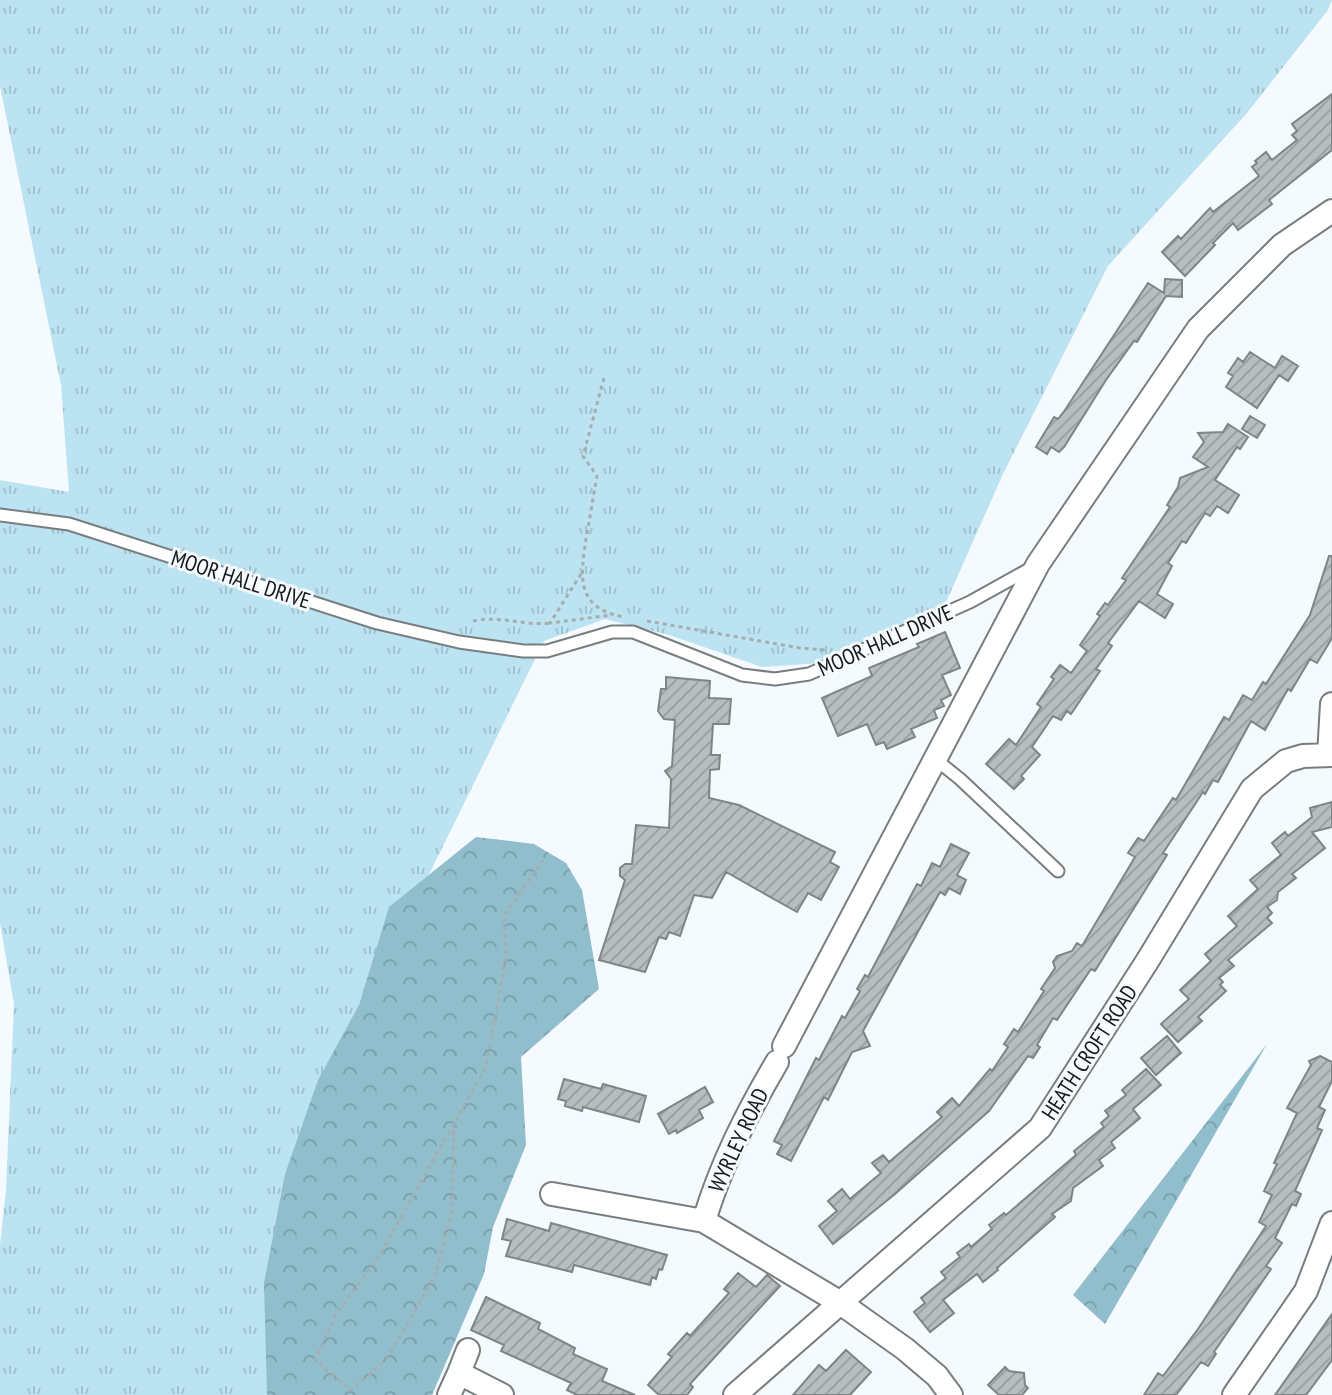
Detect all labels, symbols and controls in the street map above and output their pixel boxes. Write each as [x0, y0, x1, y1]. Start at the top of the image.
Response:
street label: MOOR HALL DRIVE [168, 543, 314, 615]
street label: MOOR HALL DRIVE [813, 598, 957, 682]
street label: HEATH CROFT ROAD [1035, 979, 1143, 1125]
street label: WYRLEY ROAD [702, 1084, 774, 1196]

